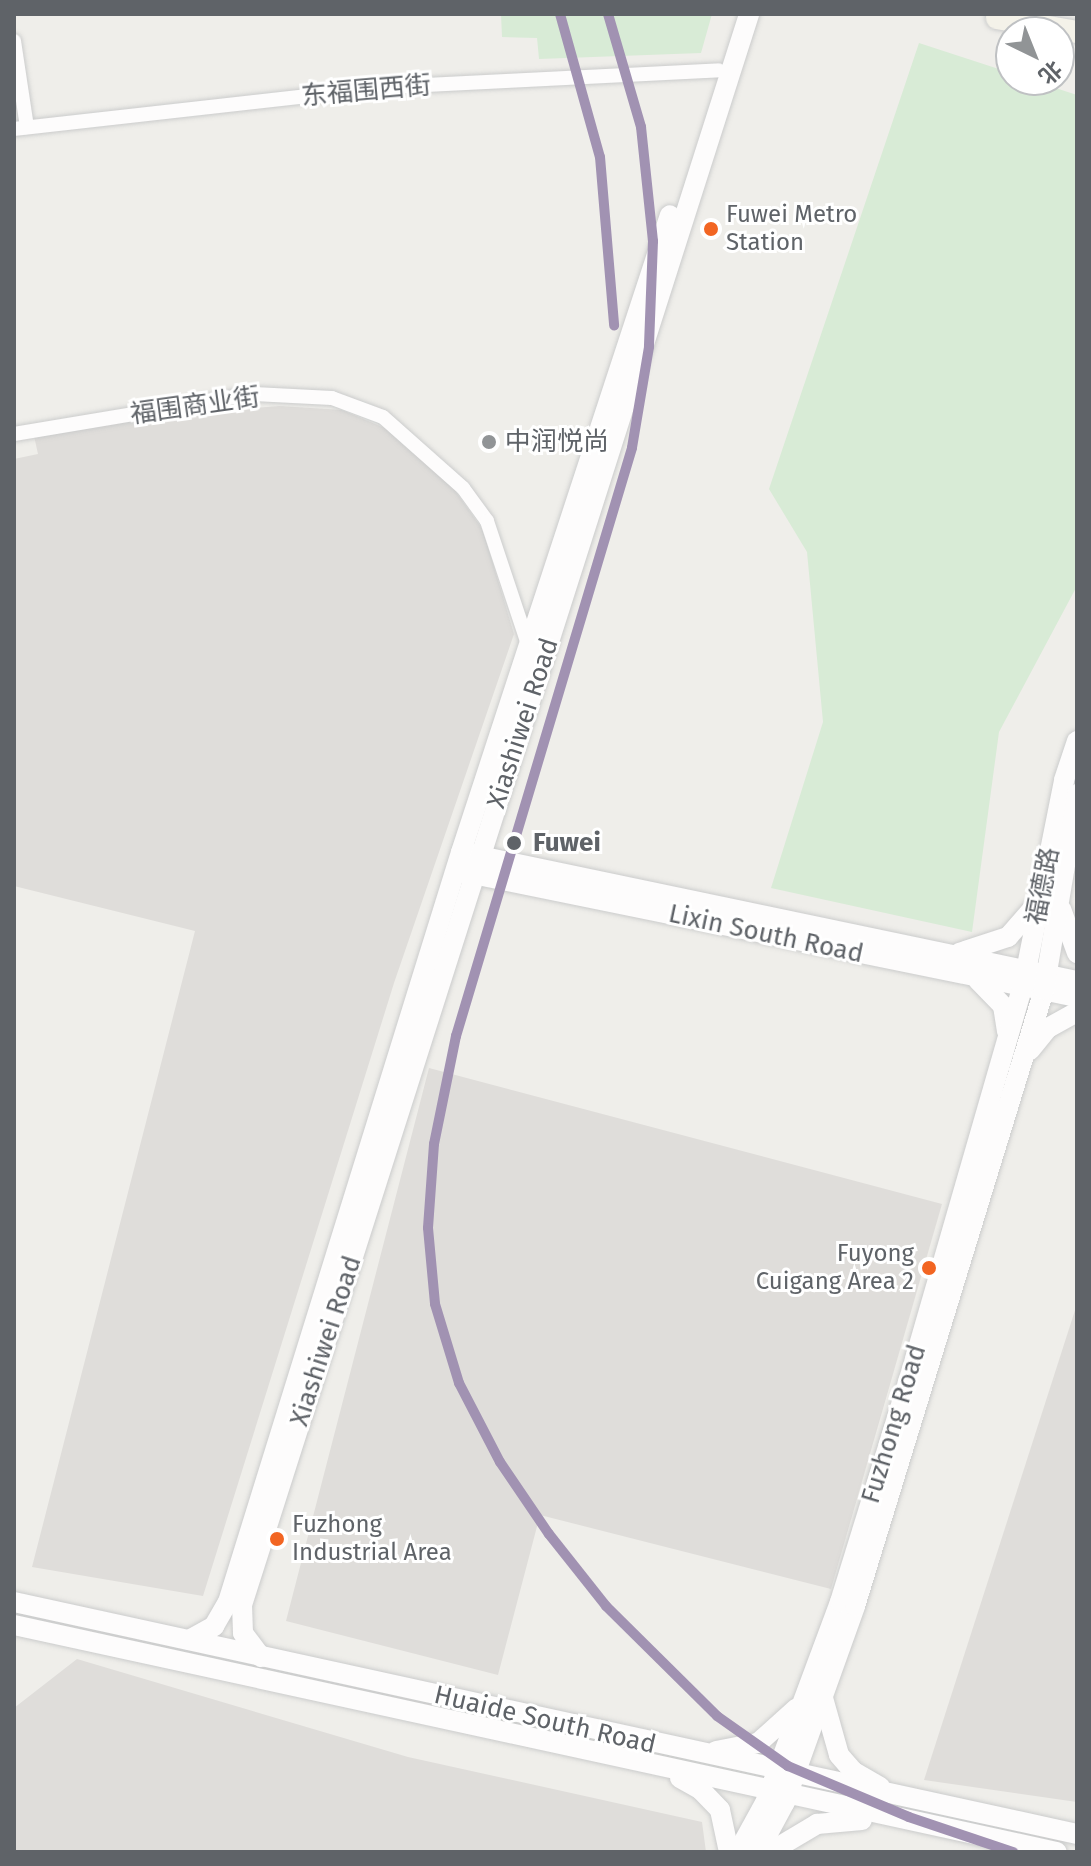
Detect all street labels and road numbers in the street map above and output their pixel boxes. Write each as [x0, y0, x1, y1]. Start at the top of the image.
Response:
street label: 东福围西街 [300, 70, 432, 112]
street label: 福围商业街 [128, 382, 262, 430]
street label: Xiashiwei Road [481, 634, 565, 812]
street label: 福德路 [1020, 845, 1066, 927]
street label: Lixin South Road [666, 898, 866, 970]
street label: Xiashiwei Road [284, 1252, 368, 1430]
street label: Fuzhong Road [855, 1341, 933, 1507]
street label: Huaide South Road [431, 1679, 659, 1761]

